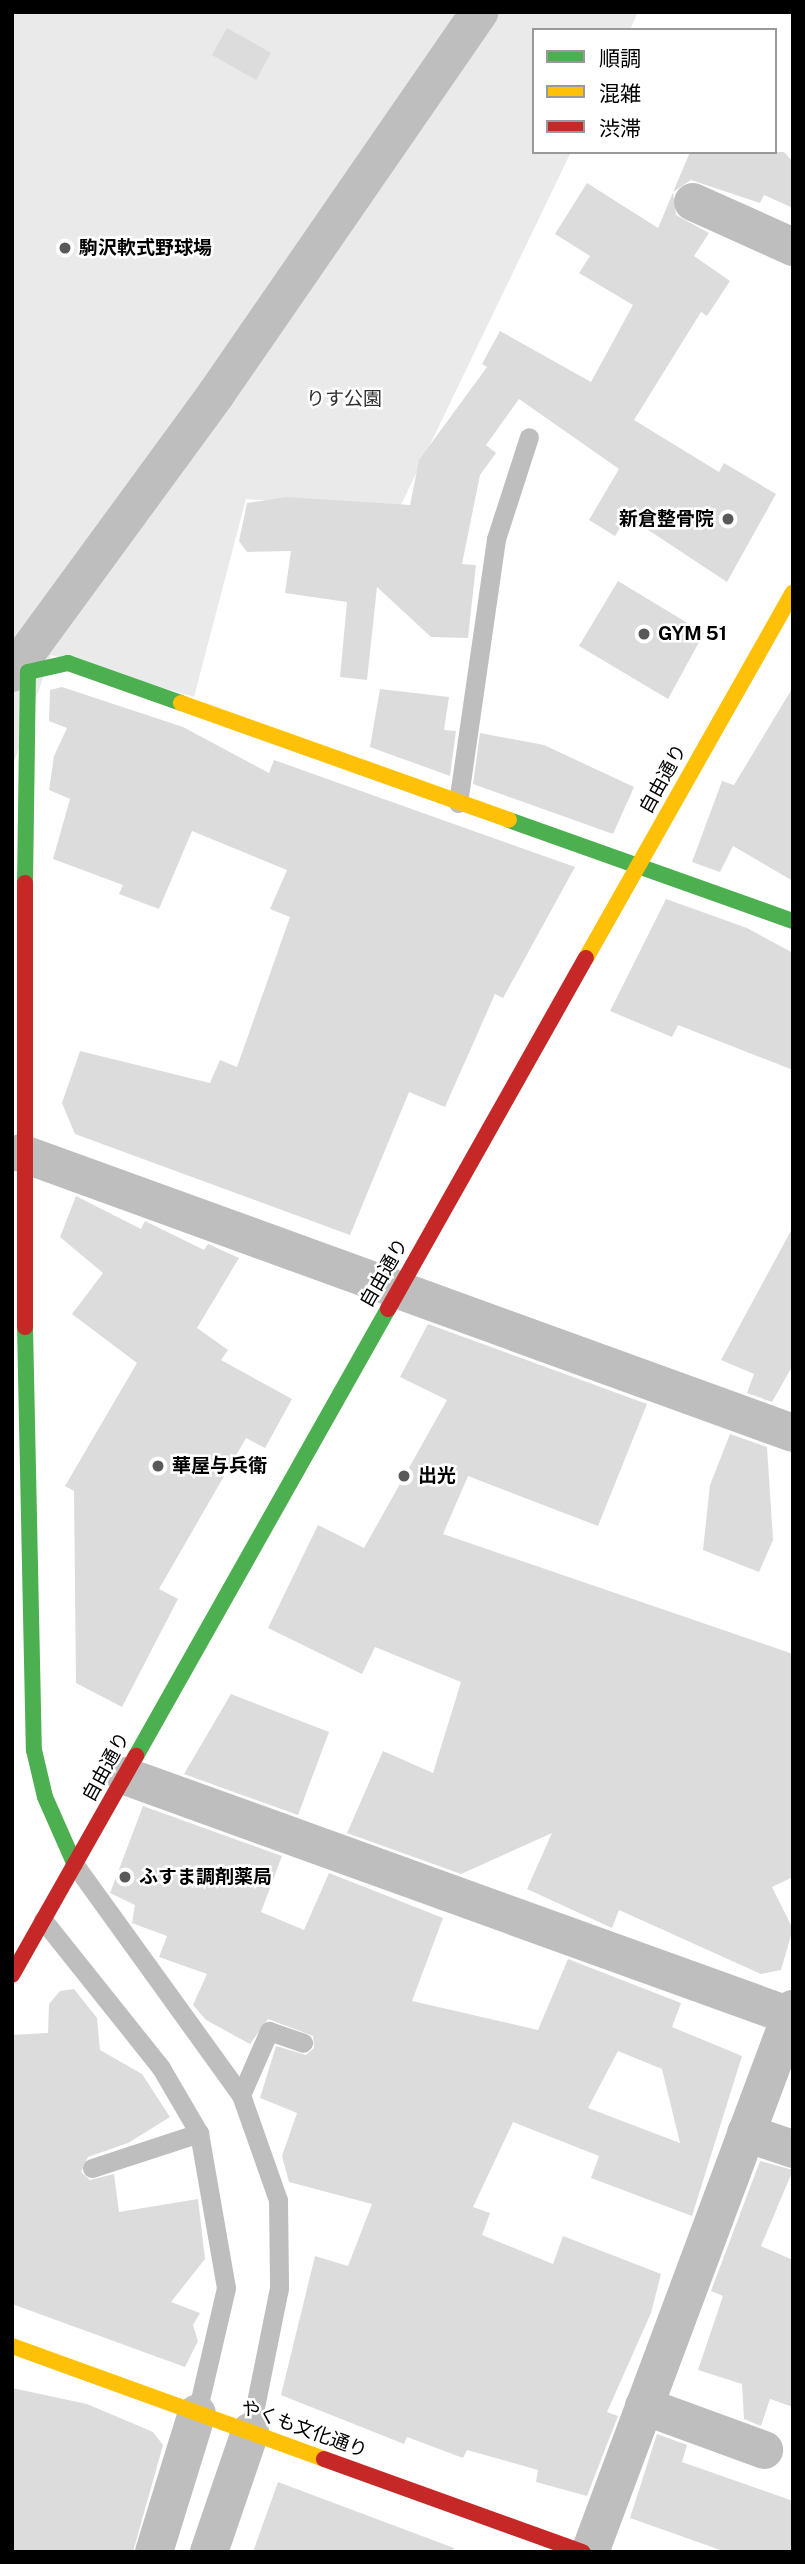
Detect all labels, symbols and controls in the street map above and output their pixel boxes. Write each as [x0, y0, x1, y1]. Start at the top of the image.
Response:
legend [532, 28, 777, 154]
text: 順調 [599, 46, 641, 71]
text: 混雑 [599, 81, 641, 106]
text: 渋滞 [599, 116, 641, 141]
place label: 駒沢軟式野球場 [79, 237, 212, 259]
marker: 駒沢軟式野球場 [57, 240, 73, 256]
park label: りす公園 [306, 388, 382, 410]
place label: 新倉整骨院 [619, 508, 714, 530]
marker: 新倉整骨院 [720, 511, 736, 527]
place label: GYM 51 [658, 623, 727, 645]
marker: GYM 51 [636, 626, 652, 642]
street label: 自由通り [635, 740, 691, 818]
street label: 自由通り [355, 1234, 413, 1312]
place label: 華屋与兵衛 [172, 1455, 267, 1477]
marker: 華屋与兵衛 [150, 1458, 166, 1474]
place label: 出光 [418, 1465, 456, 1487]
marker: 出光 [396, 1468, 412, 1484]
street label: 自由通り [78, 1728, 134, 1806]
place label: ふすま調剤薬局 [139, 1866, 272, 1888]
marker: ふすま調剤薬局 [117, 1869, 133, 1885]
street label: やくも文化通り [238, 2396, 370, 2462]

